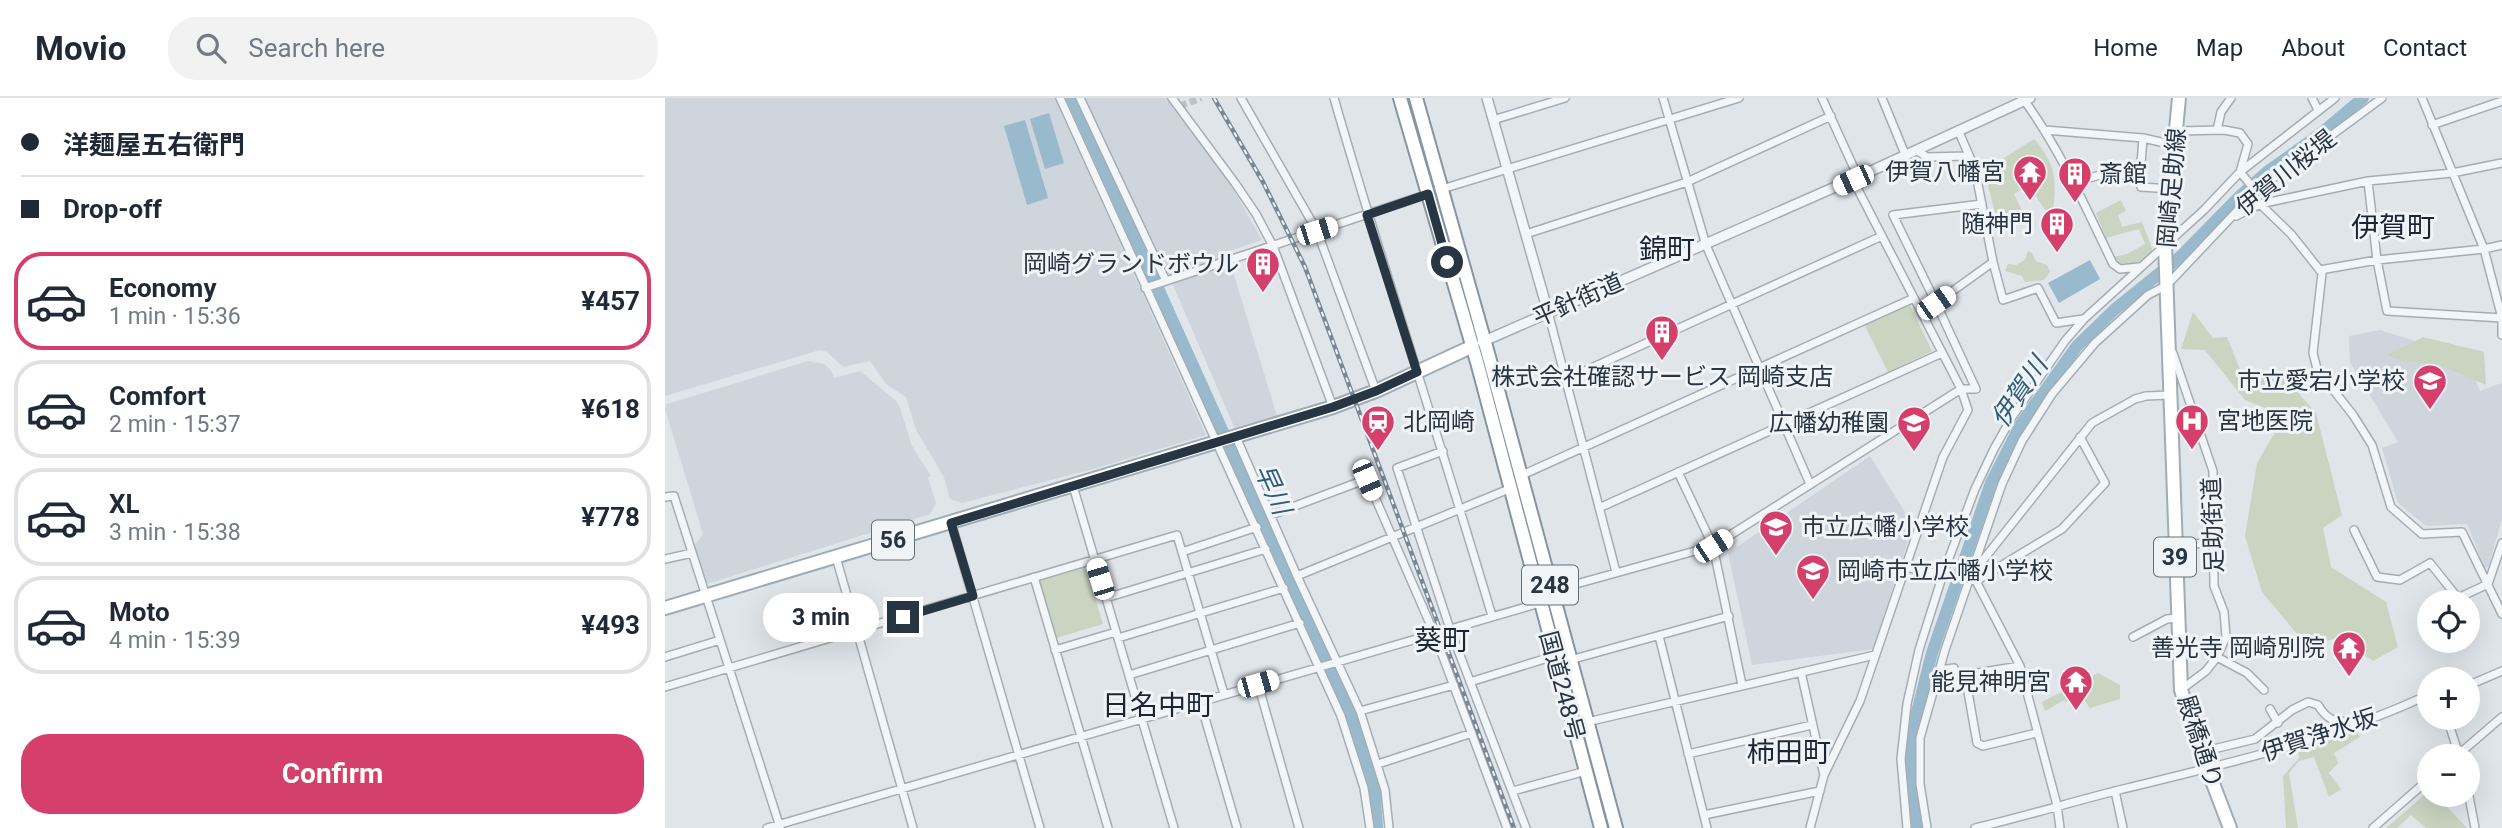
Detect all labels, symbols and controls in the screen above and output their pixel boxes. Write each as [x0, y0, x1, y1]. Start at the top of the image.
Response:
search box [168, 17, 658, 80]
text: Movio [35, 29, 126, 68]
icon: search [192, 29, 230, 67]
text: Search here [248, 33, 385, 63]
text: Home [2093, 34, 2158, 62]
text: Map [2196, 34, 2243, 62]
text: About [2281, 34, 2345, 62]
text: Contact [2383, 34, 2467, 62]
street label: 伊賀川桜堤 [2231, 124, 2341, 222]
street label: 岡崎足助線 [2153, 127, 2191, 249]
text: 洋麺屋五右衛門 [63, 130, 245, 160]
temple icon: 伊賀八幡宮 [2011, 153, 2049, 202]
building icon: 斎館 [2056, 155, 2094, 204]
place label: 伊賀八幡宮 [1885, 158, 2005, 186]
place label: 斎館 [2099, 160, 2147, 188]
car [1830, 162, 1877, 198]
text: Drop-off [63, 194, 162, 224]
building icon: 随神門 [2038, 205, 2076, 254]
place label: 随神門 [1961, 210, 2033, 238]
district label: 伊賀町 [2351, 211, 2435, 244]
car [1294, 215, 1341, 247]
district label: 錦町 [1639, 233, 1695, 266]
building icon: 岡崎グランドボウル [1244, 245, 1282, 294]
route start [1431, 246, 1463, 278]
place label: 岡崎グランドボウル [1023, 250, 1239, 278]
street label: 平針街道 [1528, 268, 1628, 332]
icon: car [25, 270, 88, 333]
text: Economy [109, 273, 216, 303]
car [1913, 282, 1960, 324]
text: ¥457 [581, 286, 640, 316]
text: 1 min · 15:36 [109, 303, 241, 330]
building icon: 株式会社確認サービス 岡崎支店 [1643, 313, 1681, 362]
water label: 伊賀川 [1985, 349, 2055, 433]
school or university icon: 市立愛宕小学校 [2411, 362, 2449, 411]
place label: 株式会社確認サービス 岡崎支店 [1491, 363, 1833, 391]
place label: 市立愛宕小学校 [2237, 367, 2405, 395]
icon: car [25, 378, 88, 441]
text: Comfort [109, 381, 206, 411]
text: ¥618 [581, 394, 640, 424]
hospital icon: 宮地医院 [2173, 402, 2211, 451]
station icon: 北岡崎 [1359, 403, 1397, 452]
school or university icon: 広幡幼稚園 [1895, 404, 1933, 453]
place label: 宮地医院 [2217, 407, 2313, 435]
place label: 北岡崎 [1403, 408, 1475, 436]
place label: 広幡幼稚園 [1769, 409, 1889, 437]
text: 2 min · 15:37 [109, 411, 241, 438]
car [1350, 457, 1385, 503]
water label: 早川 [1249, 459, 1298, 522]
street label: 足助街道 [2197, 477, 2229, 573]
icon: car [25, 486, 88, 549]
text: XL [109, 489, 140, 519]
text: ¥778 [581, 502, 640, 532]
school or university icon: 市立広幡小学校 [1757, 508, 1795, 557]
place label: 市立広幡小学校 [1801, 513, 1969, 541]
text: 3 min · 15:38 [109, 519, 241, 546]
road number: 56 [872, 520, 914, 560]
car [1690, 526, 1737, 566]
road number: 39 [2154, 538, 2196, 576]
school or university icon: 岡崎市立広幡小学校 [1794, 552, 1832, 601]
car [1084, 556, 1117, 602]
place label: 岡崎市立広幡小学校 [1837, 557, 2053, 585]
road number: 248 [1522, 565, 1578, 604]
map controls [2417, 590, 2480, 807]
button: locate [2417, 590, 2480, 653]
callout: 3 min [763, 592, 879, 642]
icon: car [25, 594, 88, 657]
text: Moto [109, 597, 170, 627]
route end [887, 601, 919, 633]
text: 3 min [792, 604, 850, 631]
text: ¥493 [581, 610, 640, 640]
district label: 葵町 [1414, 624, 1470, 657]
text: 4 min · 15:39 [109, 627, 241, 654]
street label: 国道248号 [1534, 628, 1590, 744]
temple icon: 善光寺 岡崎別院 [2330, 629, 2368, 678]
place label: 善光寺 岡崎別院 [2151, 634, 2325, 662]
temple icon: 能見神明宮 [2057, 663, 2095, 712]
button: + [2417, 667, 2480, 730]
car [1235, 668, 1282, 700]
place label: 能見神明宮 [1931, 668, 2051, 696]
district label: 日名中町 [1102, 689, 1214, 722]
street label: 殿橋通り [2172, 692, 2228, 792]
street label: 伊賀浄水坂 [2258, 703, 2380, 767]
button: Confirm [21, 734, 644, 814]
district label: 柿田町 [1747, 736, 1831, 769]
button: − [2417, 744, 2480, 807]

